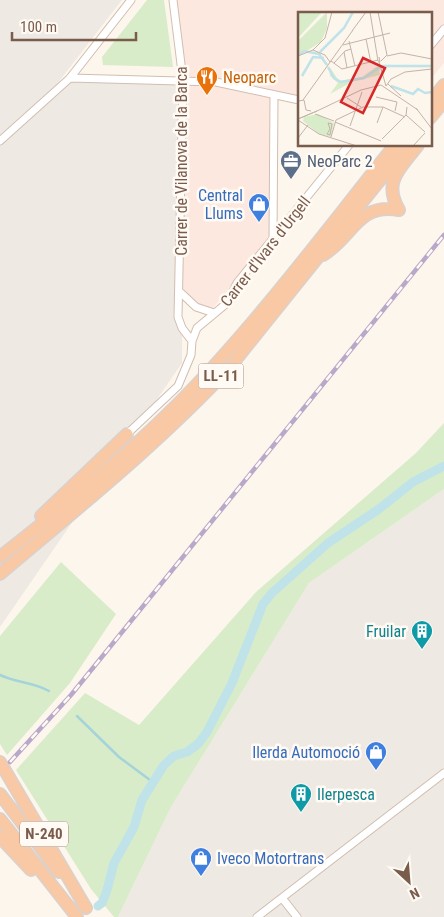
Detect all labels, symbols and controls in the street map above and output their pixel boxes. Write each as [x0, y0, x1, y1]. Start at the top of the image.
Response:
scale bar [12, 10, 136, 42]
inset map [298, 12, 432, 146]
text: 100 m [20, 18, 57, 36]
restaurant icon: Neoparc [195, 65, 219, 96]
street label: Carrer de Vilanova de la Barca [172, 66, 191, 256]
place label: Neoparc [223, 68, 276, 87]
office icon: NeoParc 2 [279, 149, 303, 180]
place label: NeoParc 2 [307, 152, 373, 171]
place label: Central Llums [198, 186, 243, 223]
street label: Carrer d'Ivars d'Urgell [216, 192, 314, 310]
shop icon: Central Llums [247, 192, 271, 223]
road number: LL-11 [198, 364, 244, 388]
building icon: Fruilar [410, 619, 434, 650]
place label: Fruilar [366, 622, 406, 641]
shop icon: Ilerda Automoció [364, 740, 388, 771]
place label: Ilerda Automoció [252, 743, 360, 762]
building icon: Ilerpesca [289, 782, 313, 813]
place label: Ilerpesca [317, 785, 375, 804]
road number: N-240 [20, 822, 68, 846]
shop icon: Iveco Motortrans [189, 846, 213, 877]
place label: Iveco Motortrans [217, 849, 324, 868]
north arrow [384, 857, 434, 907]
text: N [407, 885, 422, 903]

